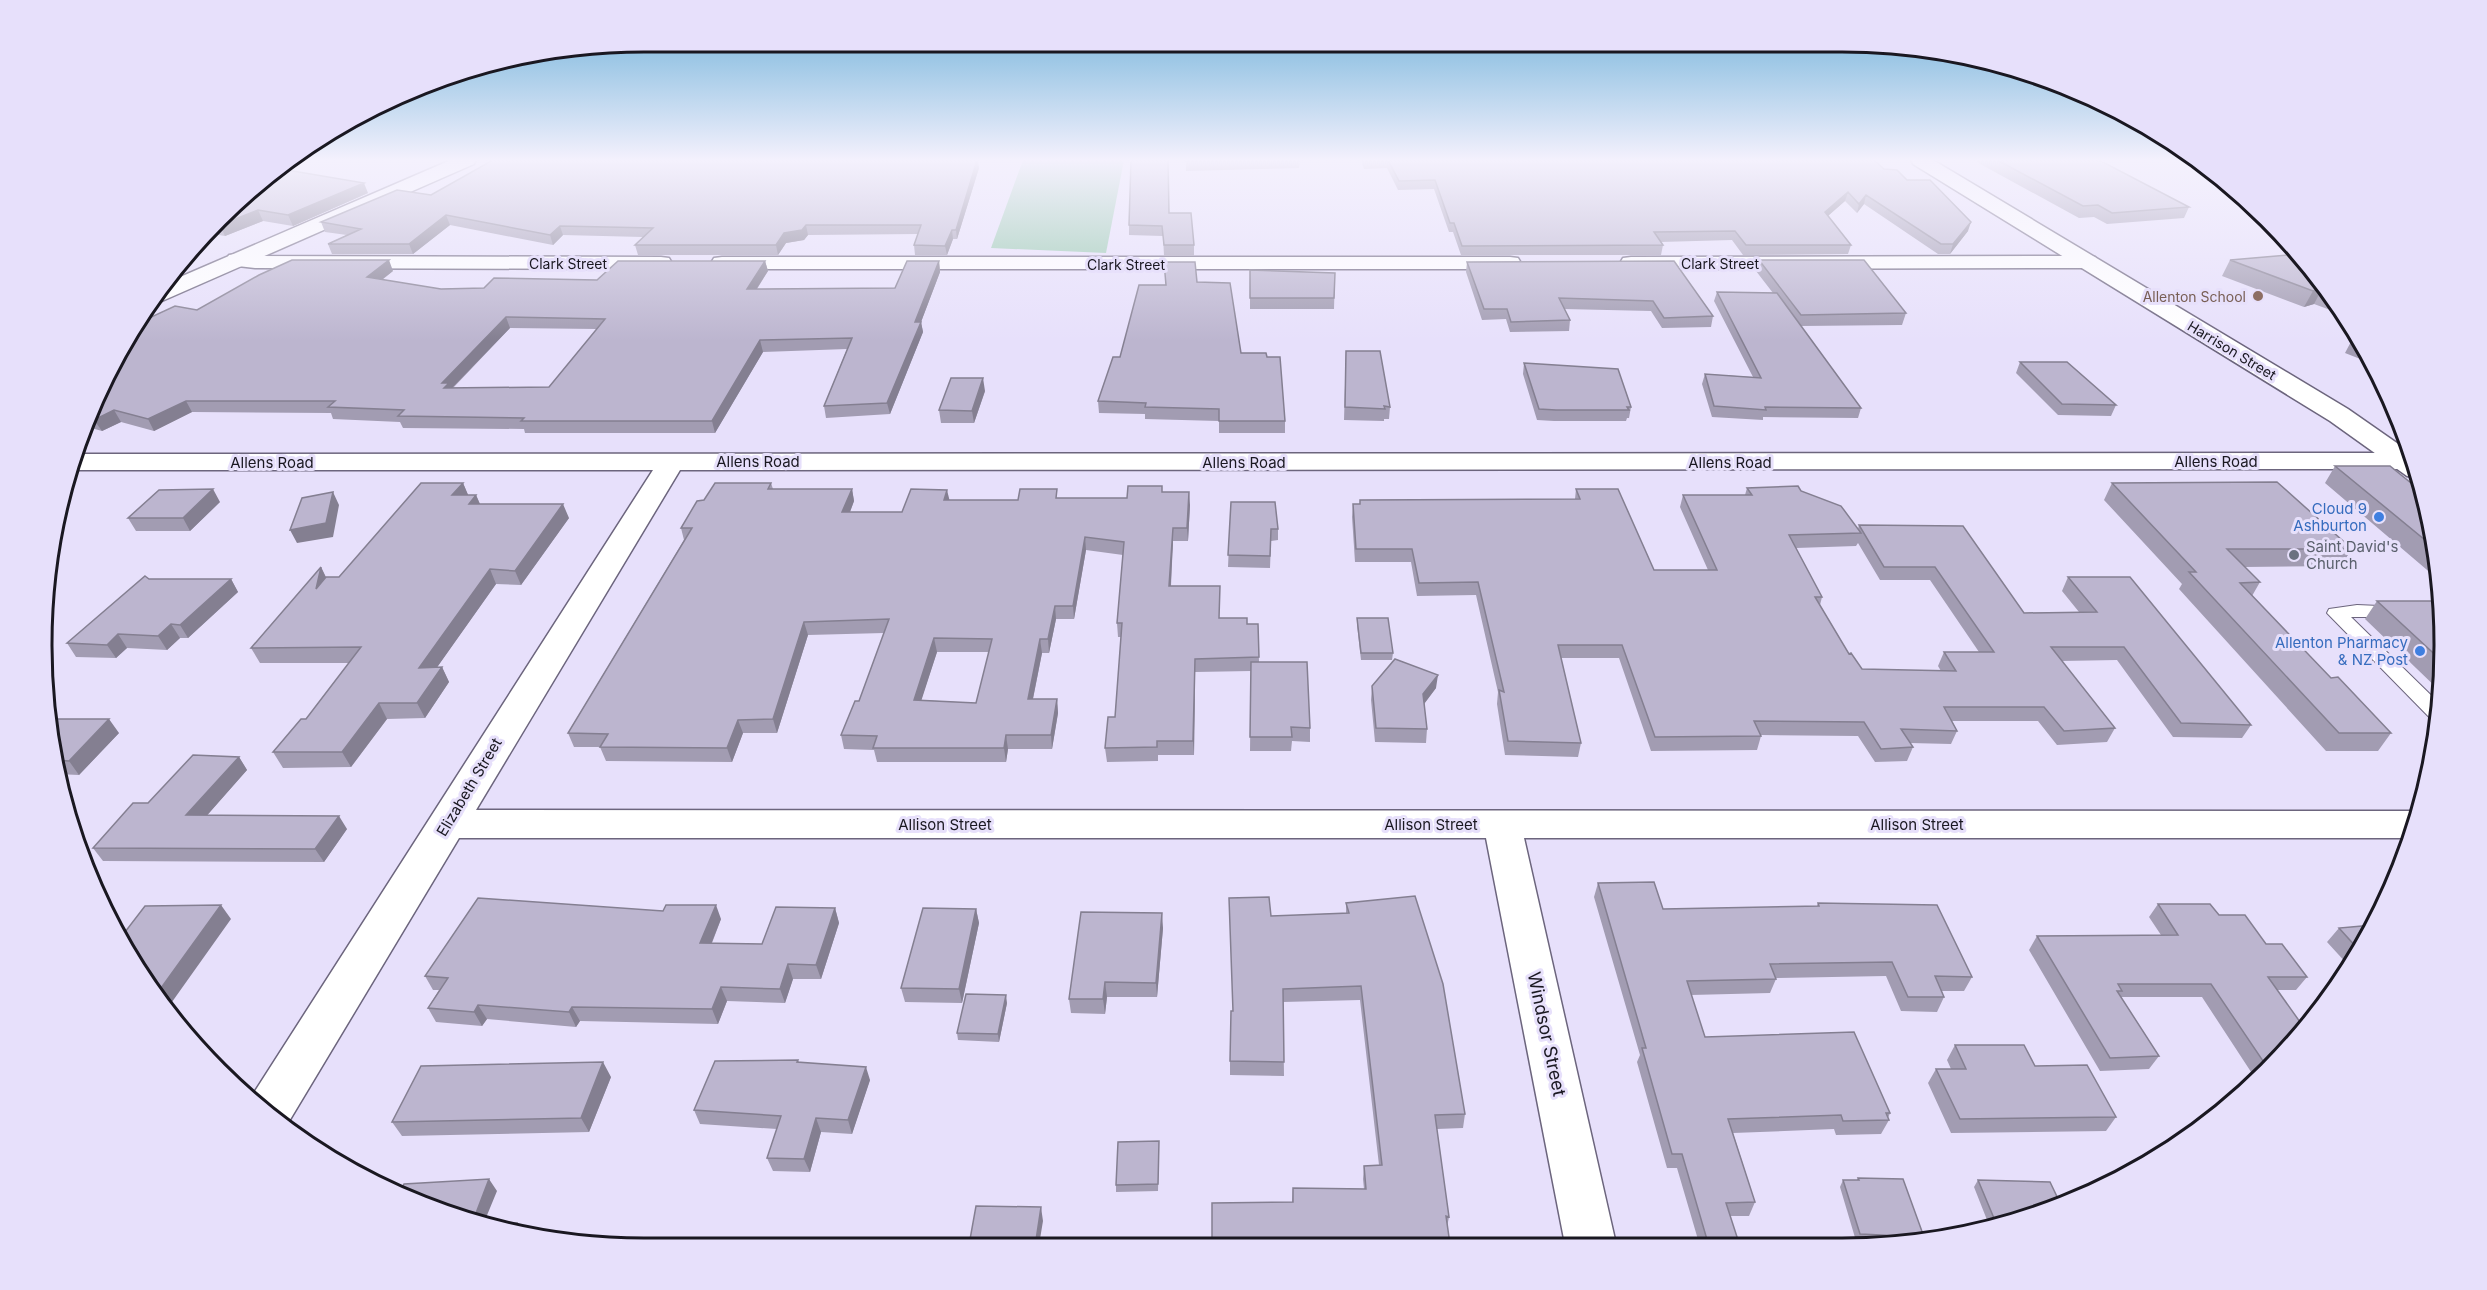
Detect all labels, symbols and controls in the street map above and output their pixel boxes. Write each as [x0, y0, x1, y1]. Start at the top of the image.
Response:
street label: Clark Street [529, 255, 607, 272]
street label: Clark Street [1681, 255, 1759, 272]
street label: Clark Street [1087, 256, 1165, 273]
place label: Allenton School [2143, 288, 2246, 305]
marker: Allenton School [2251, 289, 2265, 303]
street label: Harrison Street [2185, 317, 2280, 383]
street label: Allens Road [716, 452, 800, 471]
street label: Allens Road [2174, 452, 2258, 471]
street label: Allens Road [230, 453, 314, 472]
street label: Allens Road [1202, 453, 1286, 472]
street label: Allens Road [1688, 453, 1772, 472]
place label: Cloud 9 Ashburton [2293, 499, 2367, 535]
marker: Cloud 9 Ashburton [2372, 510, 2386, 524]
place label: Saint David's Church [2306, 537, 2398, 573]
marker: Saint David's Church [2287, 548, 2301, 562]
place label: Allenton Pharmacy & NZ Post [2275, 633, 2409, 669]
marker: Allenton Pharmacy & NZ Post [2413, 644, 2427, 658]
street label: Elizabeth Street [432, 734, 506, 840]
street label: Allison Street [898, 815, 992, 834]
street label: Allison Street [1384, 815, 1478, 834]
street label: Allison Street [1870, 815, 1964, 834]
street label: Windsor Street [1524, 970, 1570, 1098]

